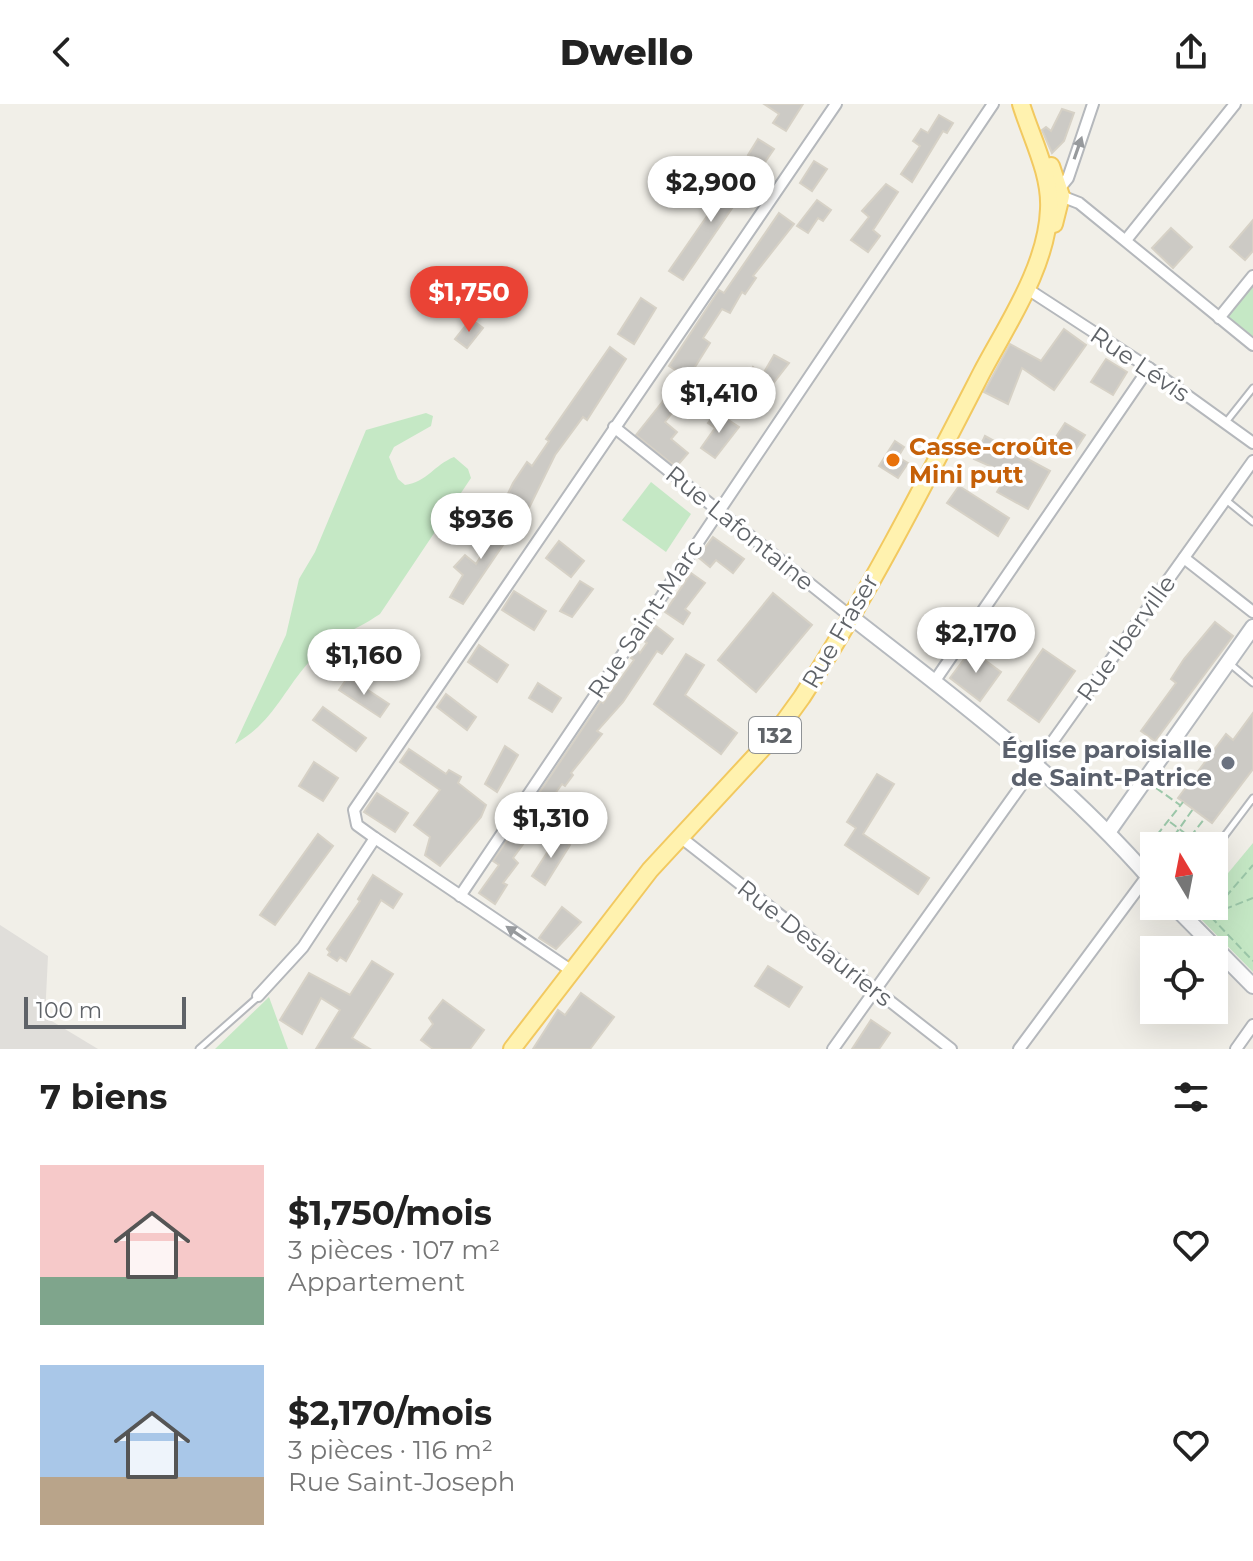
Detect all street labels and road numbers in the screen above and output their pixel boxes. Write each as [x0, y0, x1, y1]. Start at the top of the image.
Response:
street label: Rue Lévis [1085, 320, 1195, 408]
street label: Rue Lafontaine [660, 459, 820, 597]
street label: Rue Saint-Marc [581, 534, 709, 704]
street label: Rue Fraser [795, 568, 885, 694]
street label: Rue Iberville [1070, 569, 1182, 707]
road number: 132 [749, 717, 801, 753]
street label: Rue Deslauriers [732, 873, 898, 1013]

